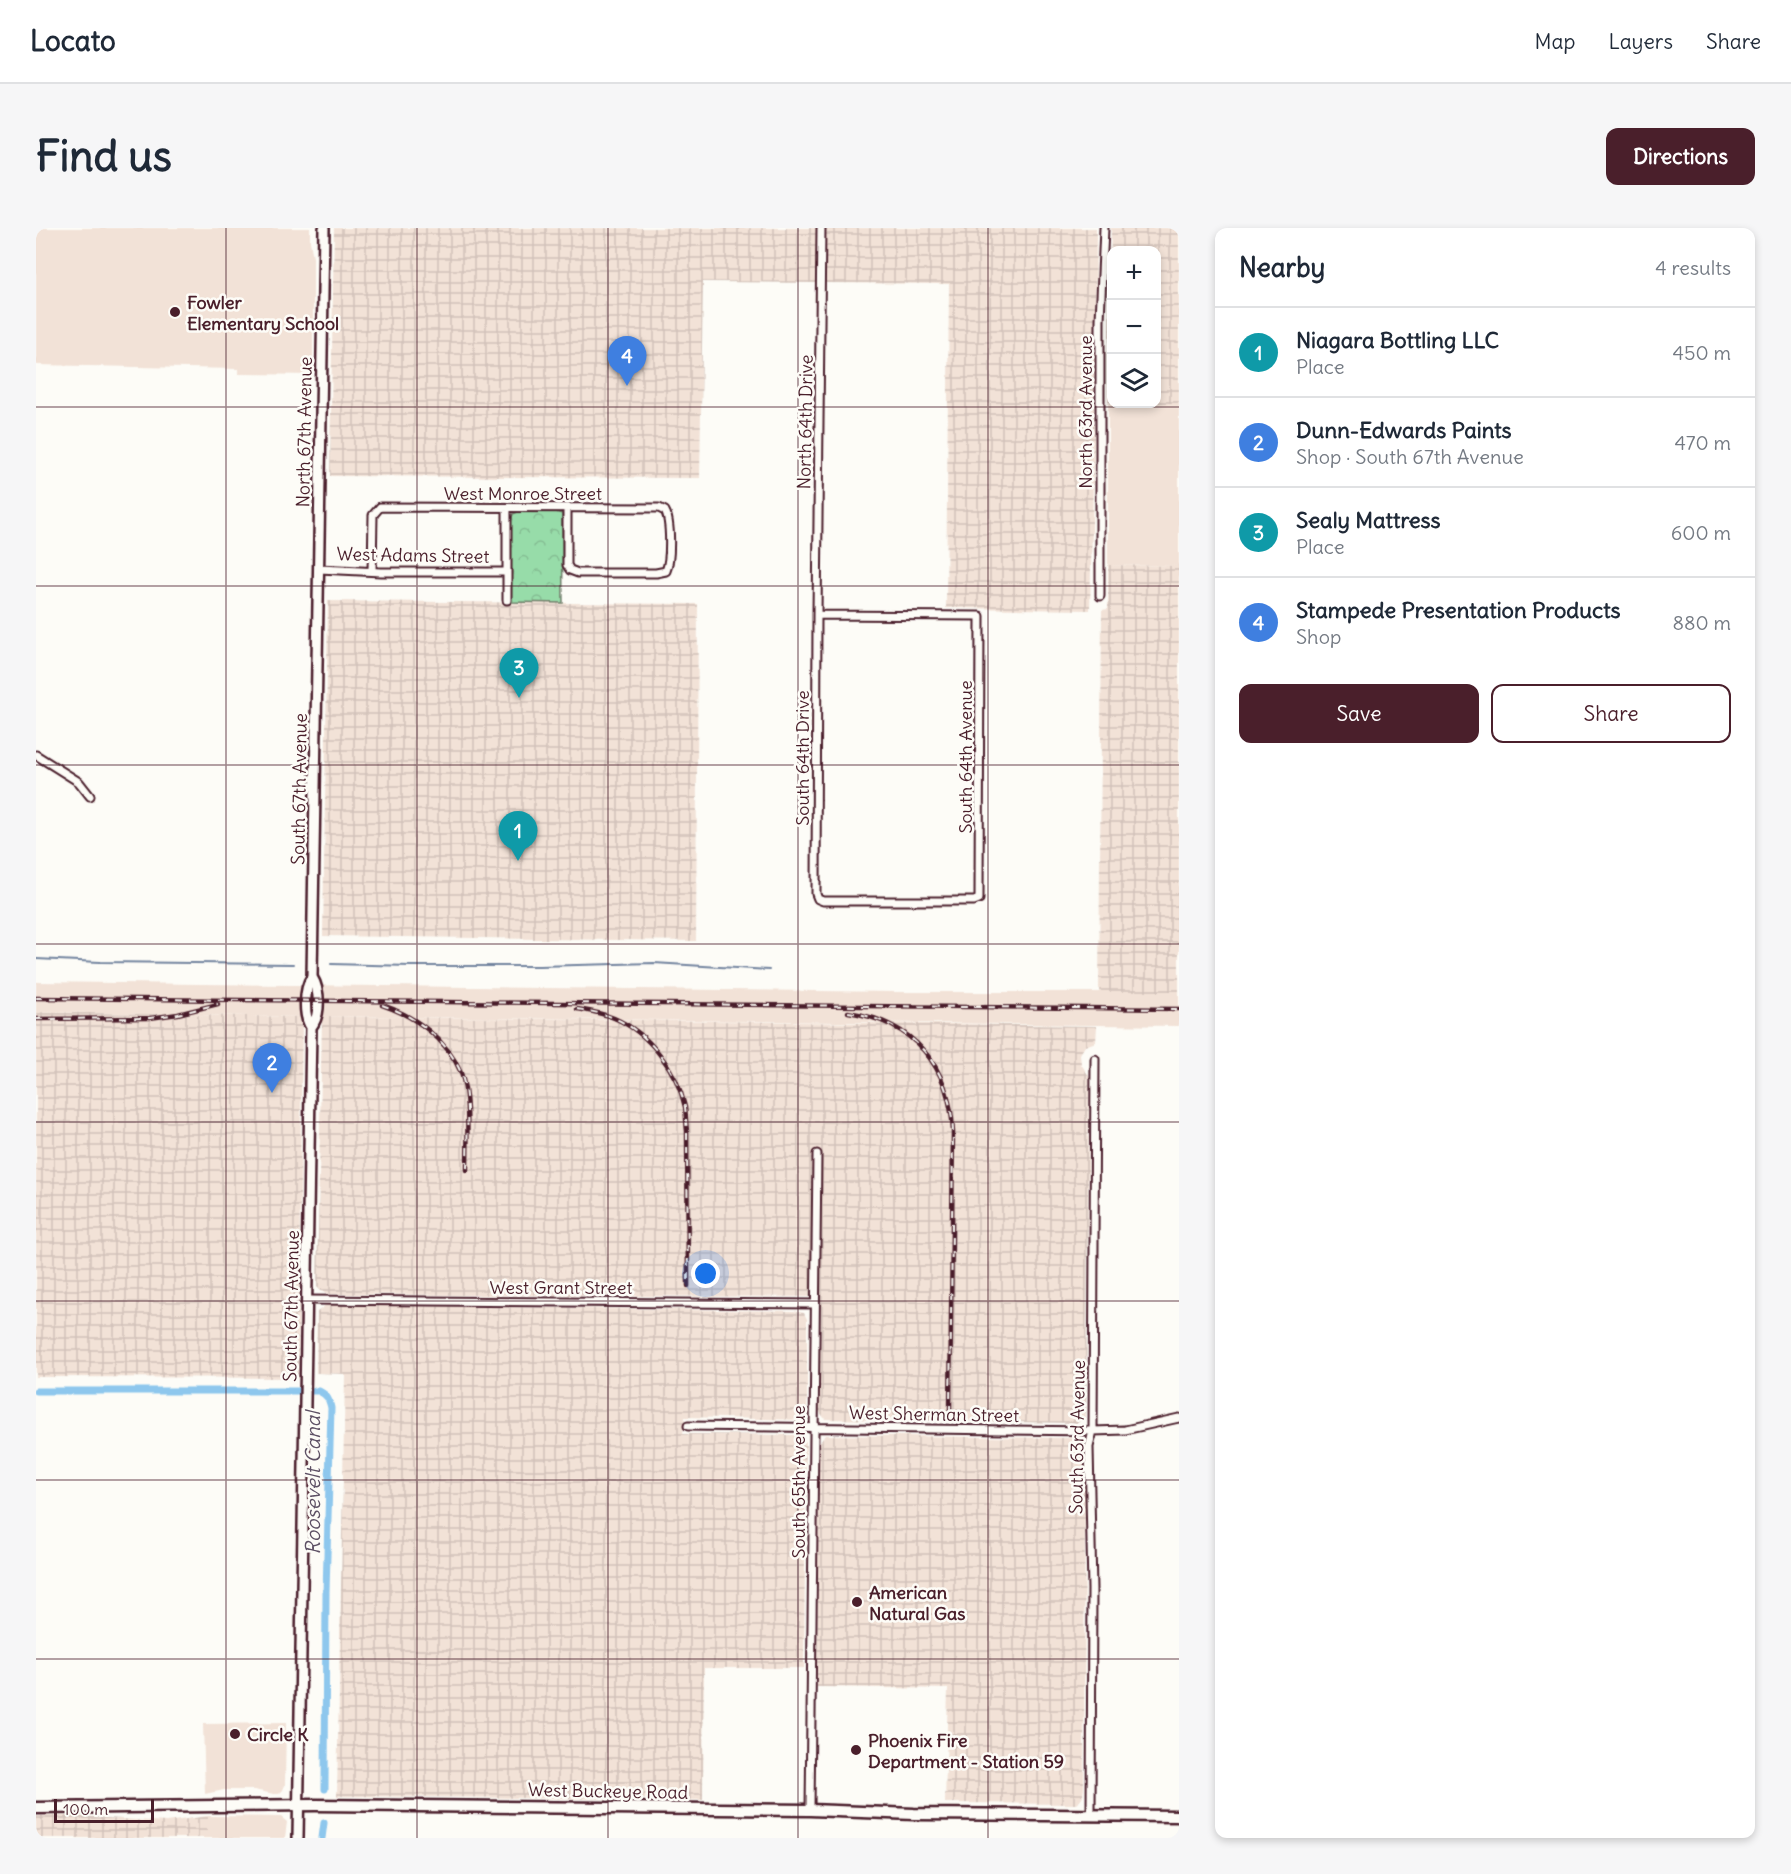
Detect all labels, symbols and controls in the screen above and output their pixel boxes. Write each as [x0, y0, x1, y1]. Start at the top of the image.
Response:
text: Locato [30, 23, 116, 59]
text: Map [1535, 28, 1575, 55]
text: Layers [1608, 28, 1673, 55]
text: Share [1706, 28, 1761, 55]
button: Directions [1606, 128, 1755, 185]
text: Find us [36, 130, 172, 182]
map controls [1107, 246, 1161, 408]
button: + [1107, 246, 1161, 300]
text: Nearby [1239, 251, 1325, 284]
text: 4 results [1655, 255, 1731, 280]
place label: Fowler Elementary School [187, 291, 339, 335]
button: − [1107, 300, 1161, 354]
marker: Fowler Elementary School [168, 305, 182, 319]
text: Niagara Bottling LLC [1296, 326, 1499, 354]
street label: North 63rd Avenue [1074, 335, 1097, 489]
pin: 4 [608, 336, 646, 386]
text: 1 [1255, 340, 1262, 365]
text: 450 m [1672, 340, 1731, 365]
button: layers [1107, 354, 1161, 408]
text: Place [1296, 354, 1344, 379]
street label: North 64th Drive [792, 355, 818, 489]
street label: North 67th Avenue [291, 356, 317, 508]
text: Dunn-Edwards Paints [1296, 416, 1512, 444]
text: 2 [1253, 430, 1264, 455]
text: 470 m [1674, 430, 1731, 455]
text: Shop · South 67th Avenue [1296, 444, 1524, 469]
street label: West Monroe Street [444, 482, 602, 505]
text: Sealy Mattress [1296, 506, 1441, 534]
text: 3 [1253, 520, 1264, 545]
text: 600 m [1671, 520, 1731, 545]
text: Place [1296, 534, 1344, 559]
street label: West Adams Street [336, 542, 490, 568]
text: Stampede Presentation Products [1296, 596, 1621, 624]
text: 4 [1253, 610, 1264, 635]
text: 880 m [1673, 610, 1731, 635]
text: Shop [1296, 624, 1341, 649]
pin: 3 [500, 648, 538, 698]
street label: South 64th Avenue [954, 680, 977, 834]
button: Save [1239, 684, 1479, 743]
button: Share [1491, 684, 1731, 743]
street label: South 64th Drive [791, 690, 814, 826]
street label: South 67th Avenue [286, 713, 312, 865]
pin: 1 [498, 812, 538, 861]
pin: 2 [252, 1044, 292, 1093]
street label: South 67th Avenue [278, 1230, 304, 1382]
your location [691, 1259, 720, 1288]
street label: West Grant Street [489, 1276, 633, 1299]
street label: South 63rd Avenue [1064, 1360, 1090, 1514]
street label: West Sherman Street [849, 1401, 1019, 1427]
street label: South 65th Avenue [787, 1405, 810, 1559]
water label: Roosevelt Canal [300, 1409, 325, 1555]
place label: American Natural Gas [869, 1581, 965, 1625]
marker: American Natural Gas [850, 1595, 864, 1609]
place label: Circle K [247, 1723, 309, 1746]
marker: Circle K [228, 1727, 242, 1741]
place label: Phoenix Fire Department - Station 59 [868, 1729, 1064, 1773]
marker: Phoenix Fire Department - Station 59 [849, 1743, 863, 1757]
street label: West Buckeye Road [528, 1778, 689, 1804]
scale bar [54, 1796, 154, 1824]
text: 100 m [63, 1799, 108, 1819]

